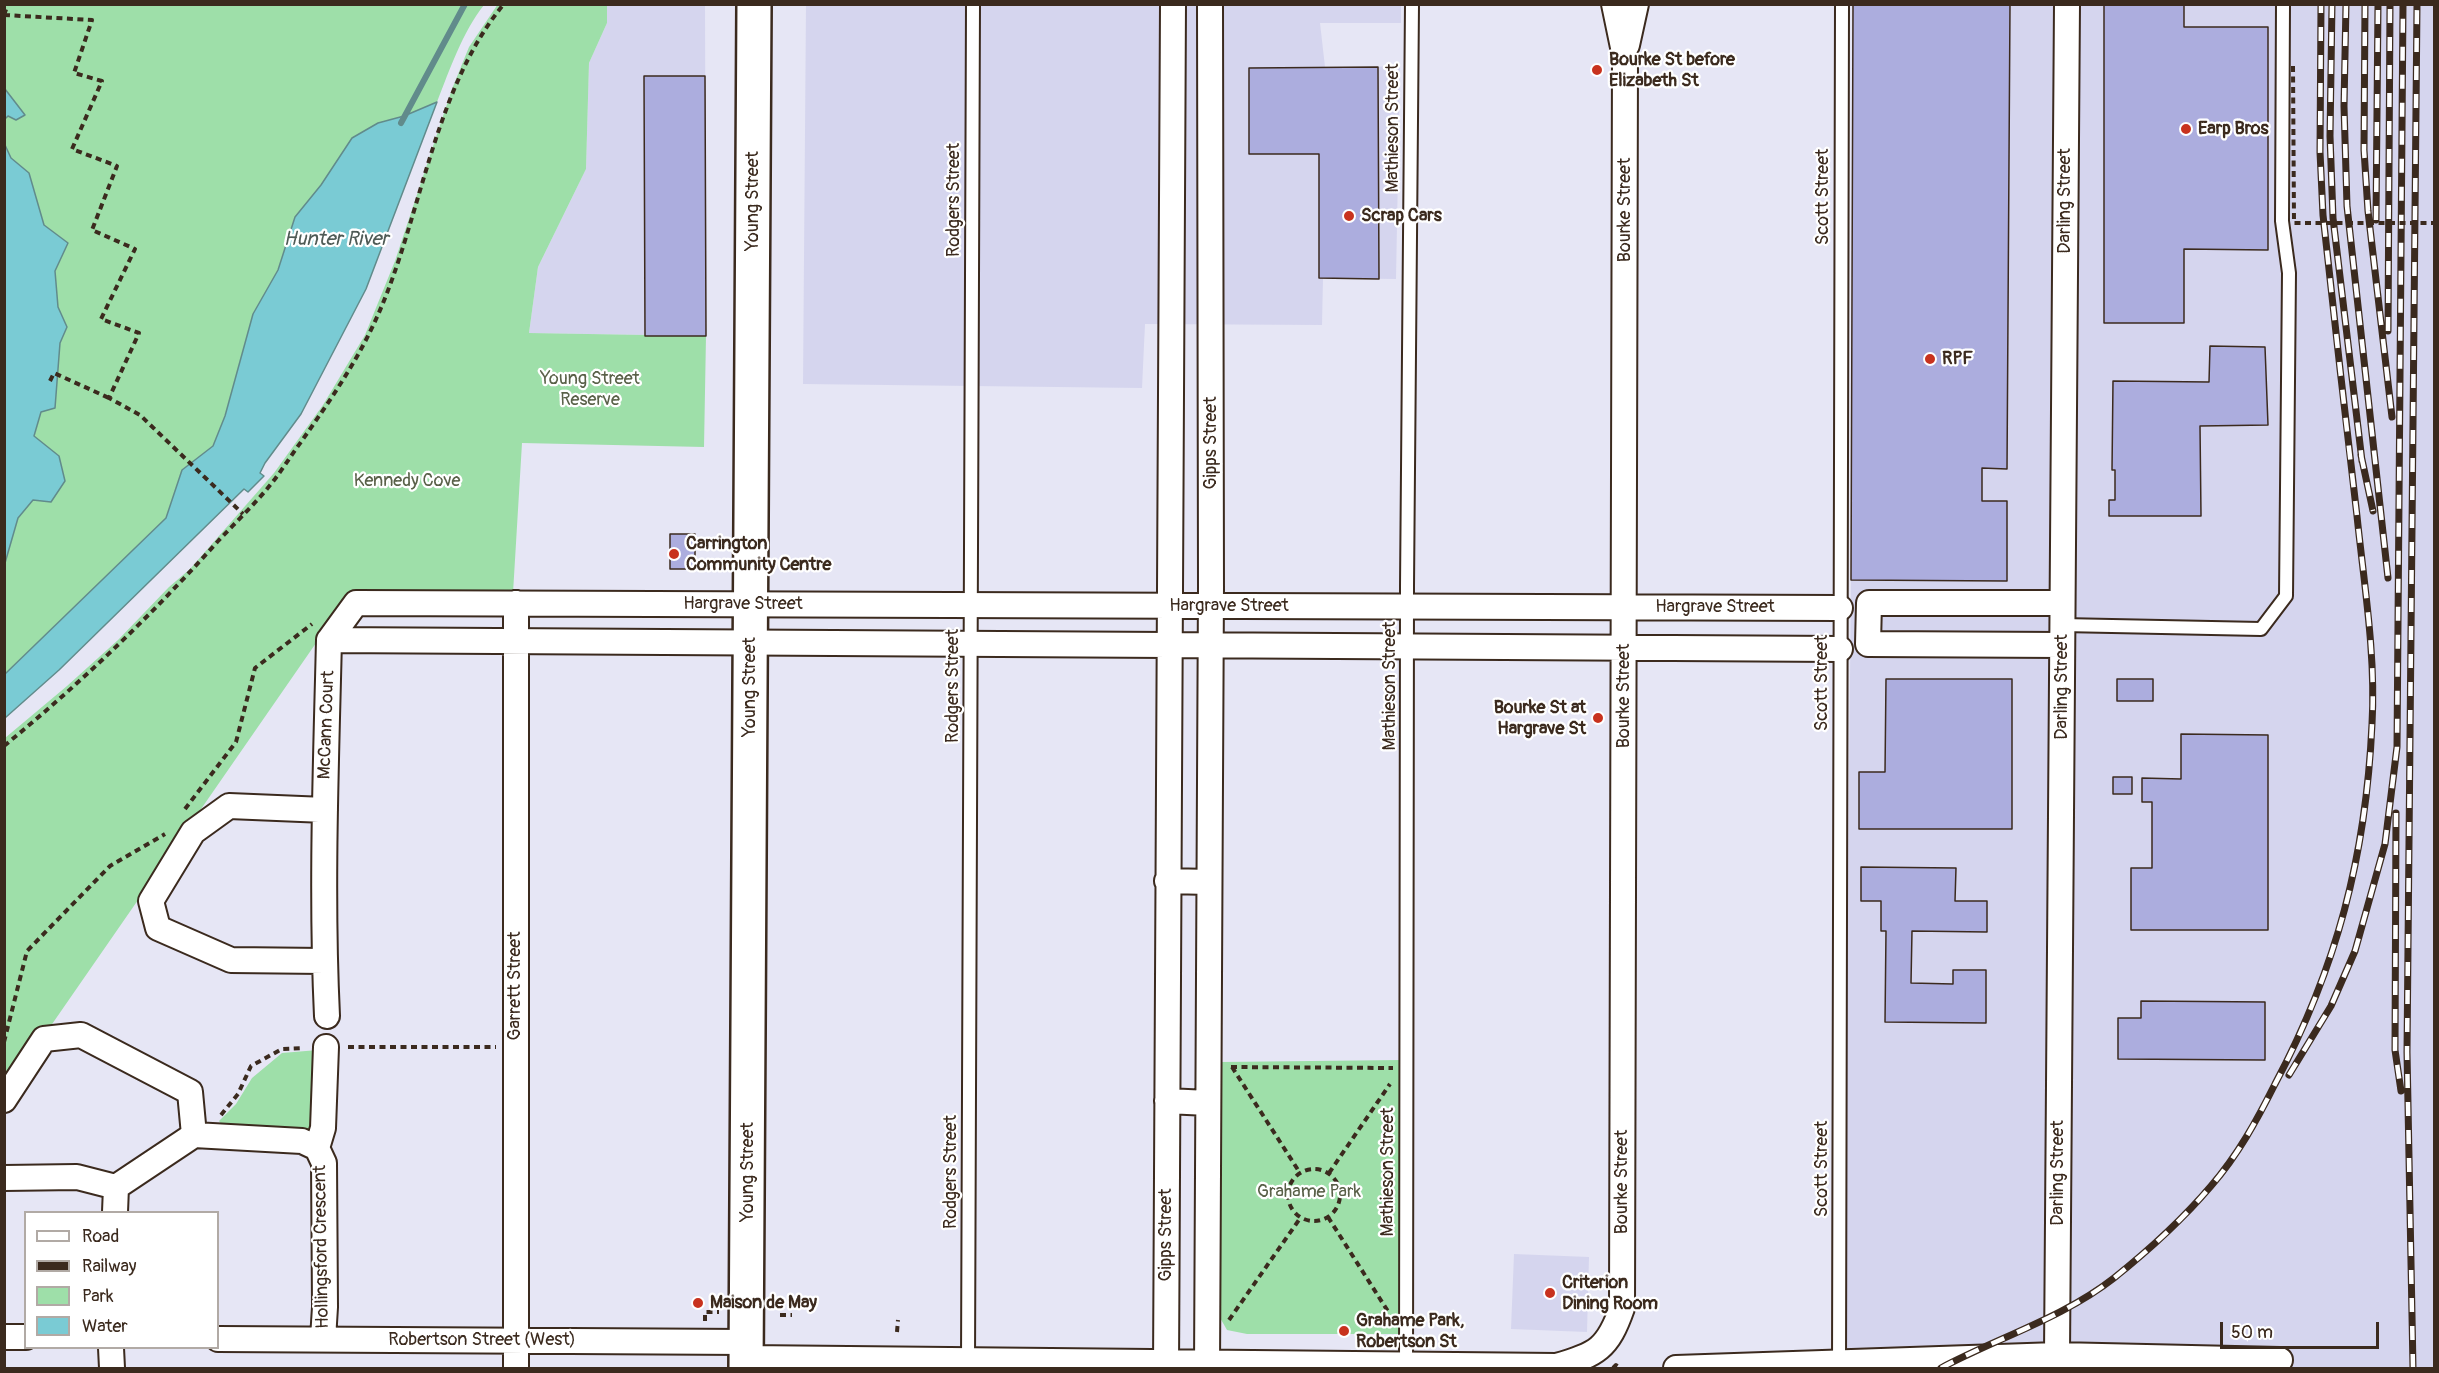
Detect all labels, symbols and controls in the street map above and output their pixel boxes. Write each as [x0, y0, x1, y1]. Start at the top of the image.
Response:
place label: Bourke St before Elizabeth St [1609, 49, 1735, 92]
street label: Mathieson Street [1382, 63, 1404, 193]
marker: Bourke St before Elizabeth St [1590, 63, 1604, 77]
place label: Earp Bros [2198, 118, 2269, 140]
marker: Earp Bros [2179, 122, 2193, 136]
street label: Rodgers Street [943, 143, 965, 257]
street label: Darling Street [2054, 148, 2076, 254]
street label: Scott Street [1812, 149, 1834, 245]
street label: Young Street [742, 151, 764, 251]
street label: Bourke Street [1614, 158, 1636, 262]
place label: Scrap Cars [1361, 205, 1442, 227]
marker: Scrap Cars [1342, 209, 1356, 223]
water label: Hunter River [284, 228, 388, 252]
place label: RPF [1942, 348, 1973, 370]
marker: RPF [1923, 352, 1937, 366]
park label: Young Street Reserve [540, 368, 640, 410]
street label: Gipps Street [1200, 397, 1222, 489]
park label: Kennedy Cove [354, 470, 460, 492]
place label: Carrington Community Centre [686, 533, 831, 576]
marker: Carrington Community Centre [667, 547, 681, 561]
street label: Hargrave Street [683, 593, 803, 615]
street label: Hargrave Street [1169, 595, 1289, 617]
street label: Hargrave Street [1655, 596, 1775, 618]
street label: Mathieson Street [1379, 621, 1401, 751]
street label: Rodgers Street [942, 629, 964, 743]
street label: Darling Street [2051, 634, 2073, 740]
street label: Scott Street [1811, 635, 1833, 731]
street label: Young Street [739, 637, 761, 737]
street label: Bourke Street [1613, 644, 1635, 748]
street label: McCann Court [314, 670, 340, 780]
place label: Bourke St at Hargrave St [1494, 697, 1586, 740]
marker: Bourke St at Hargrave St [1591, 711, 1605, 725]
street label: Garrett Street [504, 932, 526, 1040]
street label: Mathieson Street [1377, 1107, 1399, 1237]
street label: Rodgers Street [940, 1115, 962, 1229]
street label: Darling Street [2047, 1120, 2069, 1226]
street label: Scott Street [1811, 1121, 1833, 1217]
street label: Young Street [737, 1122, 759, 1222]
street label: Bourke Street [1611, 1130, 1633, 1234]
street label: Hollingsford Crescent [310, 1165, 334, 1329]
park label: Grahame Park [1257, 1181, 1361, 1203]
street label: Gipps Street [1155, 1189, 1177, 1281]
legend [24, 1211, 219, 1349]
text: Road [82, 1225, 119, 1248]
text: Railway [82, 1255, 137, 1278]
place label: Criterion Dining Room [1562, 1272, 1658, 1314]
text: Park [82, 1285, 114, 1308]
marker: Criterion Dining Room [1543, 1286, 1557, 1300]
place label: Maison de May [710, 1292, 817, 1314]
marker: Maison de May [691, 1296, 705, 1310]
place label: Grahame Park, Robertson St [1356, 1310, 1464, 1352]
scale bar [2223, 1310, 2382, 1348]
text: Water [82, 1315, 128, 1338]
text: 50 m [2231, 1321, 2273, 1344]
marker: Grahame Park, Robertson St [1337, 1324, 1351, 1338]
street label: Robertson Street (West) [388, 1329, 576, 1351]

